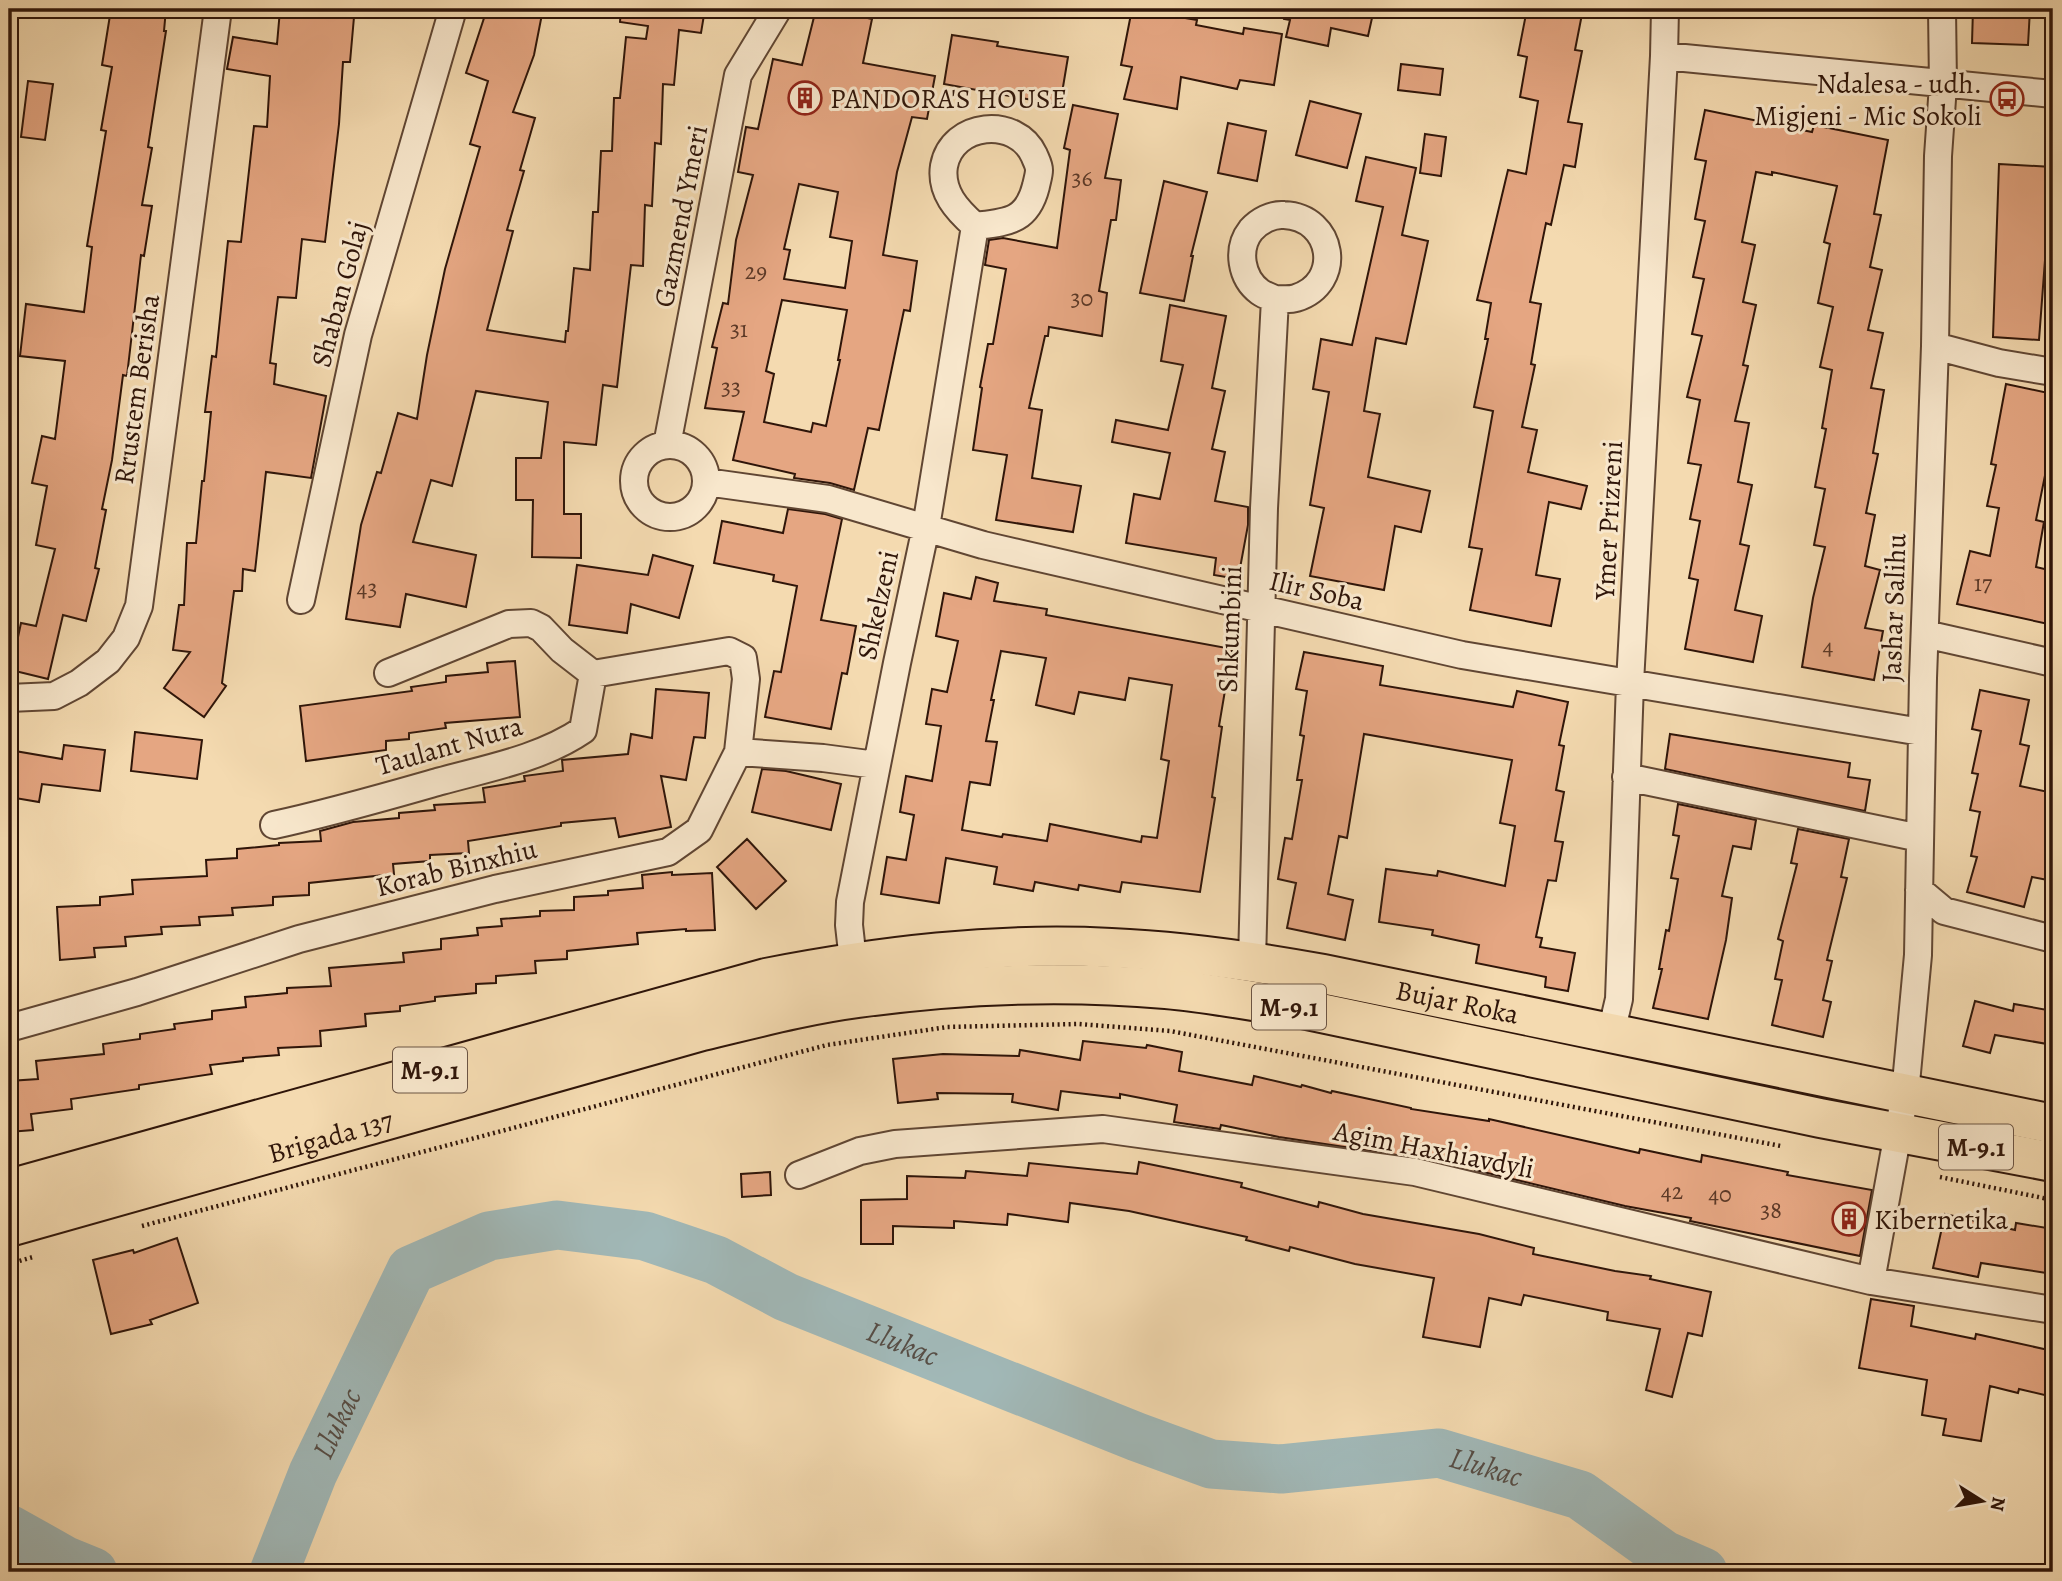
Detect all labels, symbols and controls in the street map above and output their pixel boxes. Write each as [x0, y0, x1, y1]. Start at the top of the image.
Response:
place label: Ndalesa - udh. Migjeni - Mic Sokoli [1754, 65, 1982, 135]
building icon: PANDORA'S HOUSE [786, 79, 824, 117]
place label: PANDORA'S HOUSE [830, 80, 1067, 118]
bus stop icon: Ndalesa - udh. Migjeni - Mic Sokoli [1988, 80, 2026, 118]
street label: Gazmend Ymeri [645, 122, 717, 310]
house number: 36 [1071, 162, 1093, 194]
street label: Shaban Golaj [302, 217, 378, 371]
house number: 29 [745, 255, 767, 287]
house number: 30 [1071, 282, 1093, 314]
street label: Rrustem Berisha [105, 292, 169, 487]
house number: 31 [730, 313, 748, 345]
house number: 33 [721, 371, 741, 403]
street label: Ymer Prizreni [1586, 440, 1632, 601]
street label: Jashar Salihu [1872, 532, 1916, 683]
street label: Shkelzeni [848, 547, 908, 663]
street label: Ilir Soba [1265, 562, 1368, 620]
street label: Shkumbini [1209, 565, 1251, 693]
house number: 17 [1974, 567, 1993, 599]
house number: 43 [357, 572, 377, 604]
house number: 4 [1823, 630, 1834, 662]
street label: Taulant Nura [372, 707, 527, 785]
street label: Korab Binxhiu [372, 829, 542, 906]
street label: Bujar Roka [1392, 971, 1522, 1034]
road number: M-9.1 [1252, 984, 1326, 1030]
road number: M-9.1 [393, 1048, 467, 1092]
street label: Brigada 137 [264, 1101, 398, 1173]
street label: Agim Haxhiavdyli [1329, 1112, 1537, 1188]
road number: M-9.1 [1939, 1124, 2013, 1170]
house number: 42 [1661, 1175, 1683, 1207]
house number: 40 [1708, 1178, 1732, 1210]
house number: 38 [1760, 1194, 1782, 1226]
building icon: Kibernetika [1830, 1200, 1868, 1238]
place label: Kibernetika [1874, 1201, 2008, 1239]
water label: Llukac [861, 1311, 945, 1376]
water label: Llukac [303, 1381, 371, 1466]
water label: Llukac [1445, 1437, 1527, 1497]
north arrow [1946, 1466, 2016, 1536]
text: N [1984, 1495, 2012, 1513]

